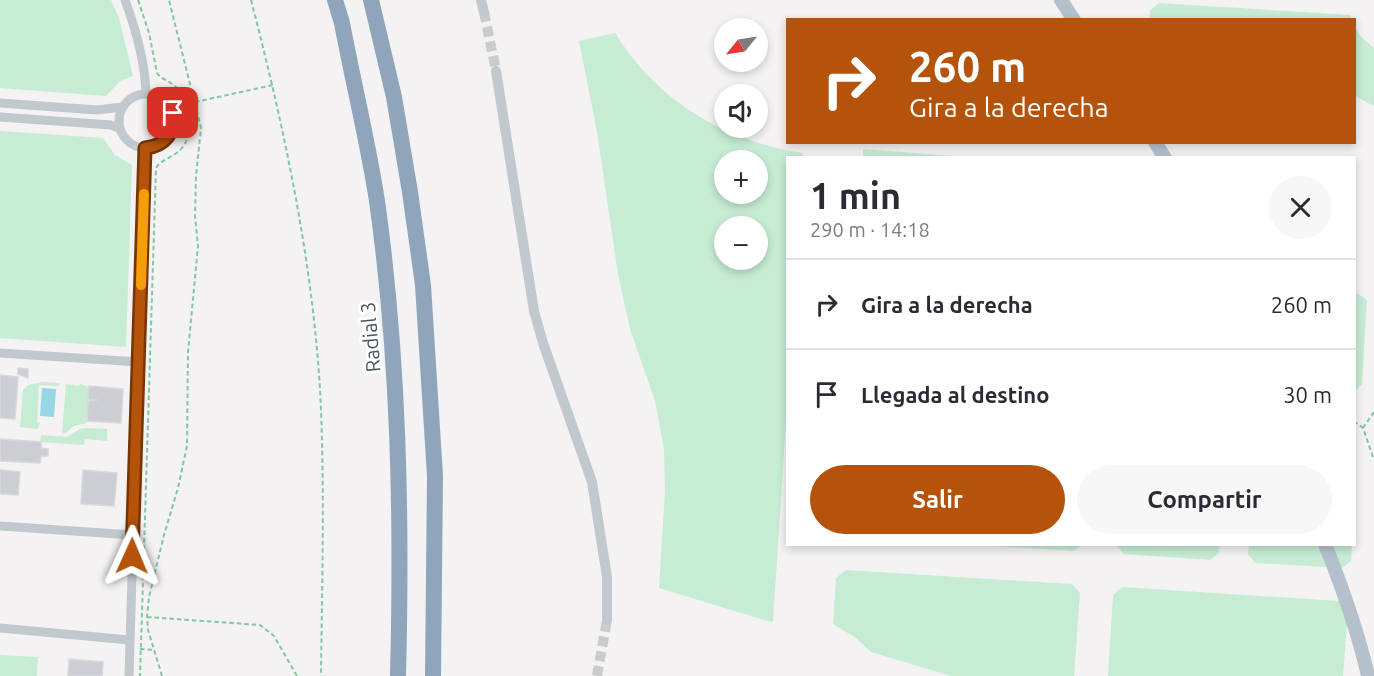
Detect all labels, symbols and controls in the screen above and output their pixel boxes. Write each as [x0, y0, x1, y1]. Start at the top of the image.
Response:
north arrow [714, 18, 768, 72]
map controls [714, 18, 768, 270]
icon: right [810, 42, 888, 120]
text: 260 m [909, 43, 1026, 90]
button: sound [714, 84, 768, 138]
pin [147, 87, 198, 138]
text: Gira a la derecha [909, 92, 1109, 122]
icon: arrive [156, 96, 189, 129]
button: + [714, 150, 768, 204]
text: 1 min [810, 175, 901, 216]
button: close [1269, 176, 1332, 239]
button: − [714, 216, 768, 270]
text: 290 m · 14:18 [810, 218, 930, 241]
icon: right [810, 288, 843, 321]
text: Gira a la derecha [861, 292, 1033, 317]
text: 260 m [1271, 292, 1332, 317]
street label: Radial 3 [355, 301, 385, 373]
icon: arrive [810, 378, 843, 411]
text: Llegada al destino [861, 382, 1049, 407]
text: 30 m [1283, 382, 1332, 407]
button: Salir [810, 465, 1065, 534]
button: Compartir [1077, 465, 1332, 534]
position arrow [100, 524, 164, 588]

